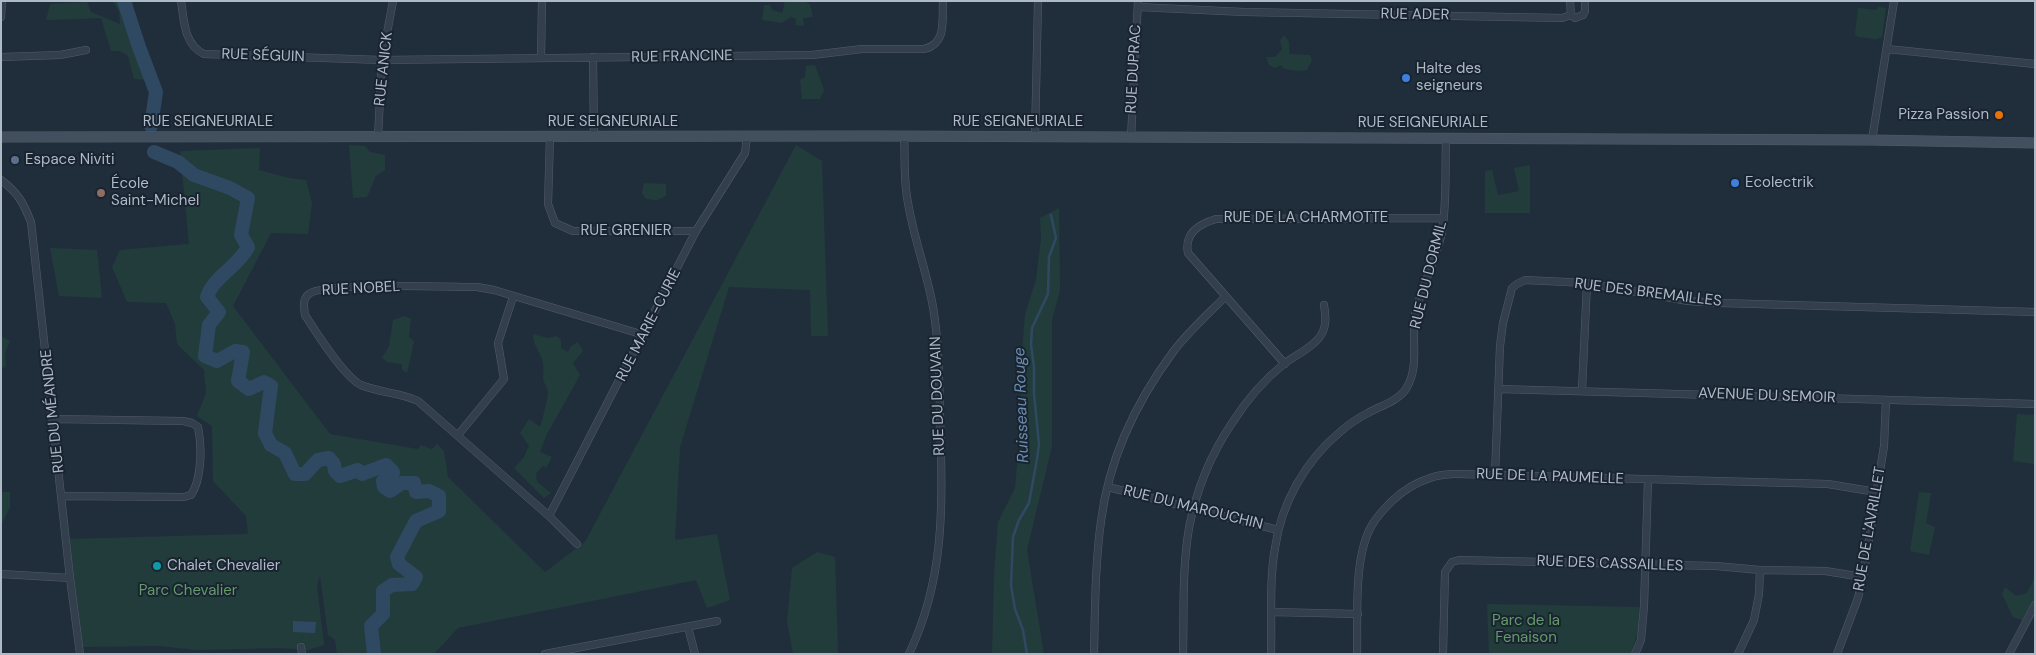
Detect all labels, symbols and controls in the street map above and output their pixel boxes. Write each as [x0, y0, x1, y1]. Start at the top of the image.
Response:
street label: RUE ADER [1380, 5, 1450, 25]
street label: RUE DUPRAC [1123, 24, 1145, 114]
street label: RUE ANICK [371, 31, 397, 107]
street label: RUE SÉGUIN [221, 46, 305, 66]
street label: RUE FRANCINE [631, 47, 733, 67]
place label: Halte des seigneurs [1416, 60, 1483, 95]
marker: Halte des seigneurs [1400, 72, 1412, 84]
place label: Pizza Passion [1898, 106, 1989, 124]
marker: Pizza Passion [1993, 109, 2005, 121]
street label: RUE SEIGNEURIALE [143, 113, 273, 131]
street label: RUE SEIGNEURIALE [548, 113, 678, 131]
street label: RUE SEIGNEURIALE [953, 113, 1083, 131]
street label: RUE SEIGNEURIALE [1358, 114, 1488, 132]
place label: Espace Niviti [25, 151, 115, 169]
marker: Espace Niviti [9, 154, 21, 166]
place label: Ecolectrik [1745, 174, 1814, 192]
place label: École Saint-Michel [111, 175, 199, 210]
marker: Ecolectrik [1729, 177, 1741, 189]
marker: École Saint-Michel [95, 187, 107, 199]
street label: RUE DE LA CHARMOTTE [1224, 209, 1388, 227]
street label: RUE DU DORMIL [1407, 219, 1451, 331]
street label: RUE GRENIER [580, 222, 672, 240]
street label: RUE MARIE-CURIE [613, 266, 685, 384]
street label: RUE DES BREMAILLES [1573, 275, 1723, 311]
street label: RUE NOBEL [321, 278, 401, 300]
street label: RUE DU DOUVAIN [927, 336, 949, 456]
water label: Ruisseau Rouge [1010, 347, 1034, 463]
street label: RUE DU MÉANDRE [38, 348, 68, 474]
street label: AVENUE DU SEMOIR [1698, 385, 1836, 407]
street label: RUE DE LA PAUMELLE [1476, 465, 1624, 489]
street label: RUE DE L'AVRILLET [1850, 465, 1890, 593]
street label: RUE DU MAROUCHIN [1121, 482, 1265, 534]
street label: RUE DES CASSAILLES [1536, 552, 1684, 576]
place label: Chalet Chevalier [167, 557, 280, 575]
marker: Chalet Chevalier [151, 560, 163, 572]
park label: Parc Chevalier [139, 582, 237, 600]
park label: Parc de la Fenaison [1492, 612, 1560, 647]

